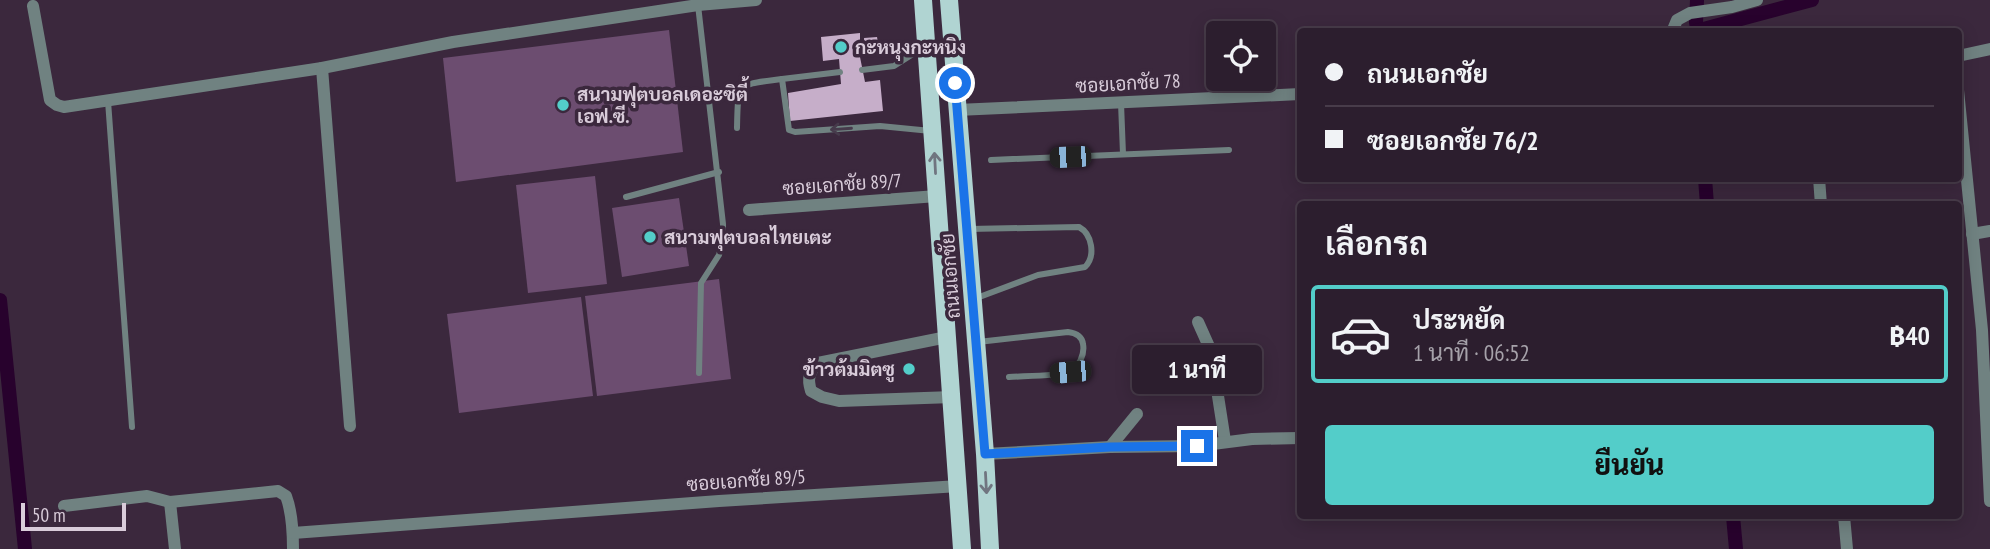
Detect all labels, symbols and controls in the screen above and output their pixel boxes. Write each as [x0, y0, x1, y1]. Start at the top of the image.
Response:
map controls [1206, 21, 1276, 91]
button: locate [1206, 21, 1276, 91]
place label: กะหนุงกะหนิง [855, 35, 966, 62]
marker: กะหนุงกะหนิง [833, 39, 849, 55]
text: ถนนเอกชัย [1367, 57, 1488, 90]
route start [939, 67, 971, 99]
street label: ซอยเอกชัย 78 [1075, 68, 1181, 98]
place label: สนามฟุตบอลเดอะซิตี้ เอฟ.ซี. [577, 76, 750, 128]
marker: สนามฟุตบอลเดอะซิตี้ เอฟ.ซี. [555, 97, 571, 113]
one-way arrow [830, 123, 853, 136]
text: ซอยเอกชัย 76/2 [1367, 124, 1539, 157]
car [1049, 146, 1092, 168]
one-way arrow [928, 152, 941, 175]
street label: ซอยเอกชัย 89/7 [782, 168, 902, 200]
text: เลือกรถ [1325, 222, 1428, 264]
place label: สนามฟุตบอลไทยเตะ [664, 225, 832, 252]
marker: สนามฟุตบอลไทยเตะ [642, 229, 658, 245]
street label: ถนนเอกชัย [935, 232, 965, 320]
icon: car [1329, 303, 1392, 366]
text: ประหยัด [1413, 303, 1506, 336]
text: ฿40 [1889, 319, 1930, 352]
text: 1 นาที · 06:52 [1413, 338, 1530, 367]
callout: 1 นาที [1132, 344, 1262, 394]
text: 1 นาที [1168, 355, 1226, 384]
place label: ข้าวต้มมิตซู [803, 357, 895, 383]
car [1049, 360, 1092, 384]
marker: ข้าวต้มมิตซู [901, 361, 917, 377]
button: ยืนยัน [1325, 425, 1934, 505]
route end [1181, 430, 1213, 462]
street label: ซอยเอกชัย 89/5 [686, 464, 806, 496]
one-way arrow [980, 472, 993, 494]
scale bar [21, 500, 126, 532]
text: 50 m [32, 503, 66, 527]

